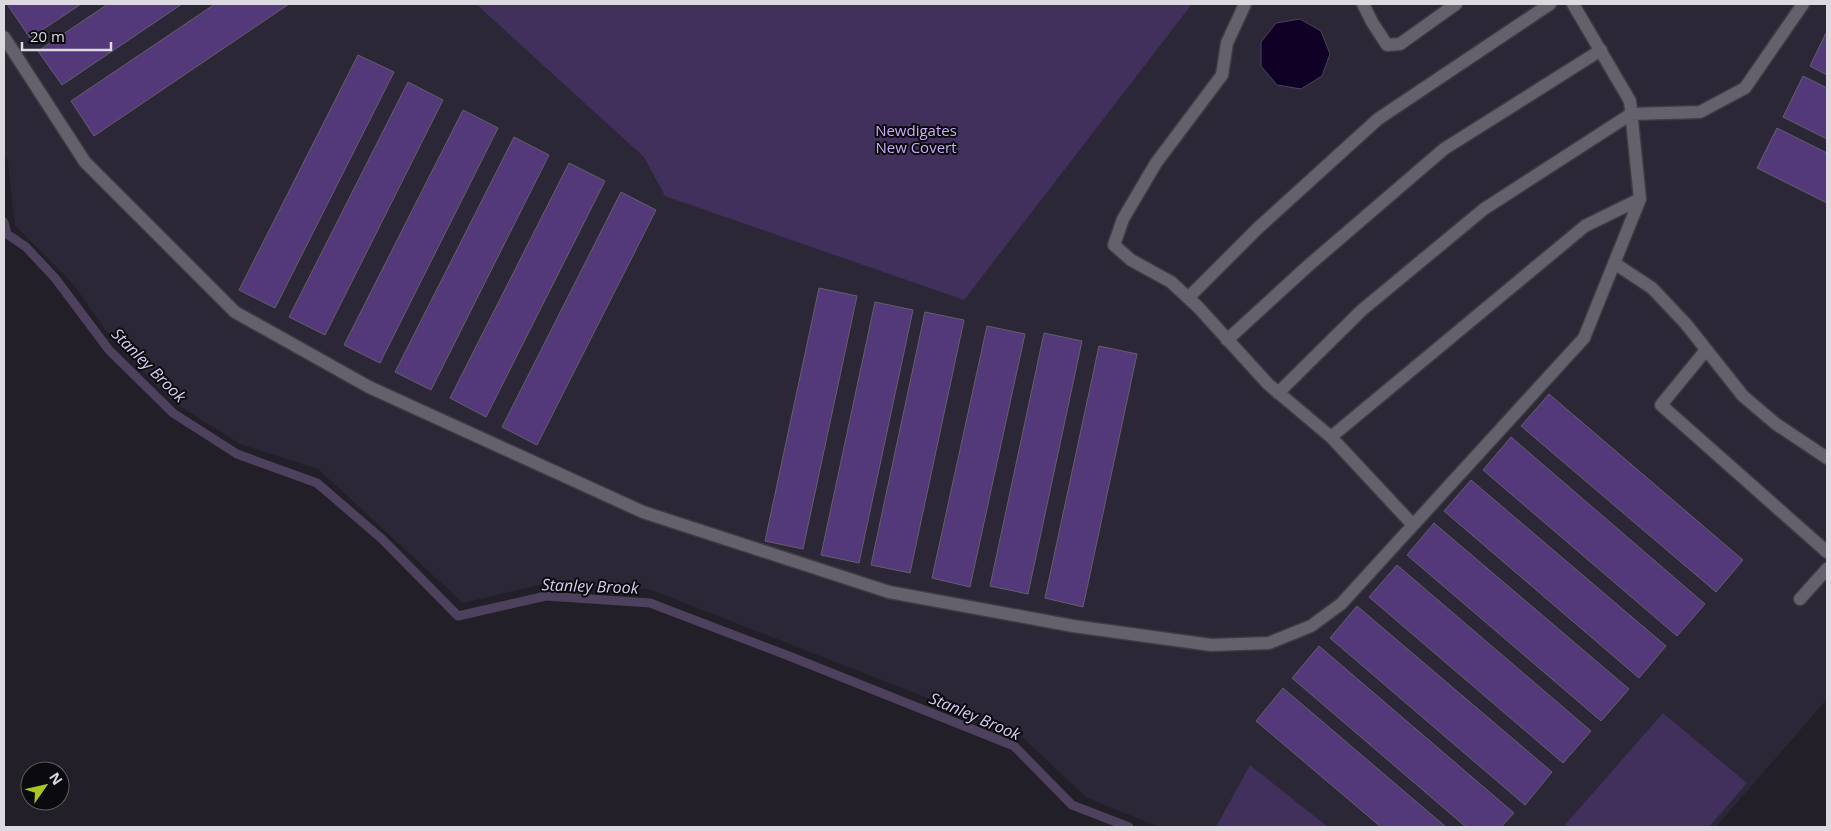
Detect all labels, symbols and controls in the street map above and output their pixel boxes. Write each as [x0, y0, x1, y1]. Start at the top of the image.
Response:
scale bar [22, 20, 111, 52]
text: 20 m [30, 26, 65, 46]
park label: Newdigates New Covert [875, 120, 957, 157]
water label: Stanley Brook [107, 323, 192, 408]
water label: Stanley Brook [541, 573, 640, 599]
water label: Stanley Brook [926, 687, 1025, 746]
north arrow [20, 761, 70, 811]
text: N [45, 768, 67, 788]

